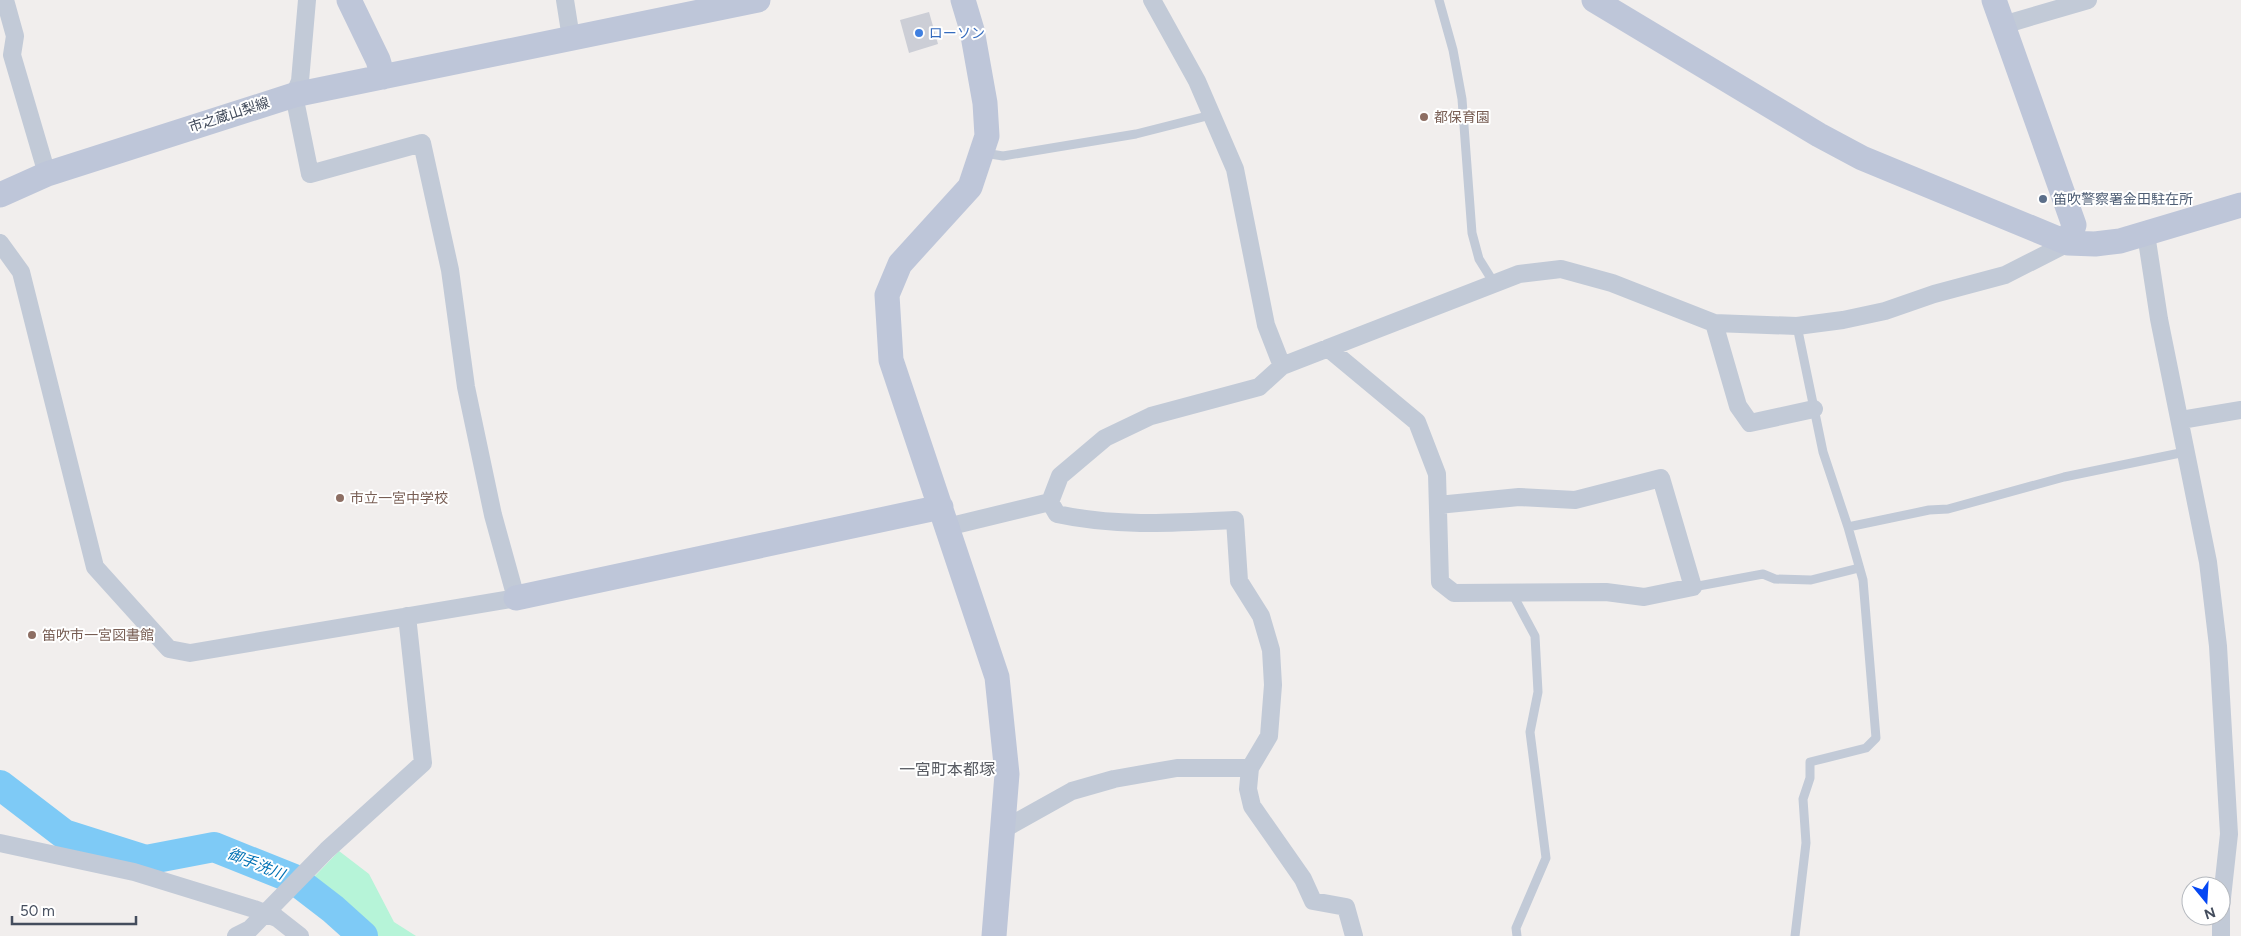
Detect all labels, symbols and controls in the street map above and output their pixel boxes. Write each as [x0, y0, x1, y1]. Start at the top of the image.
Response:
place label: ローソン [929, 25, 985, 42]
marker: ローソン [913, 27, 925, 39]
street label: 市之蔵山梨線 [186, 94, 272, 136]
place label: 都保育園 [1434, 109, 1490, 126]
marker: 都保育園 [1418, 111, 1430, 123]
place label: 笛吹警察署金田駐在所 [2053, 191, 2193, 208]
marker: 笛吹警察署金田駐在所 [2037, 193, 2049, 205]
place label: 市立一宮中学校 [350, 490, 448, 507]
marker: 市立一宮中学校 [334, 492, 346, 504]
place label: 笛吹市一宮図書館 [42, 627, 154, 644]
marker: 笛吹市一宮図書館 [26, 629, 38, 641]
district label: 一宮町本都塚 [899, 760, 995, 779]
water label: 御手洗川 [225, 844, 289, 884]
north arrow [2181, 876, 2231, 926]
scale bar [12, 894, 136, 926]
text: 50 m [20, 902, 55, 920]
text: N [2202, 903, 2218, 923]

